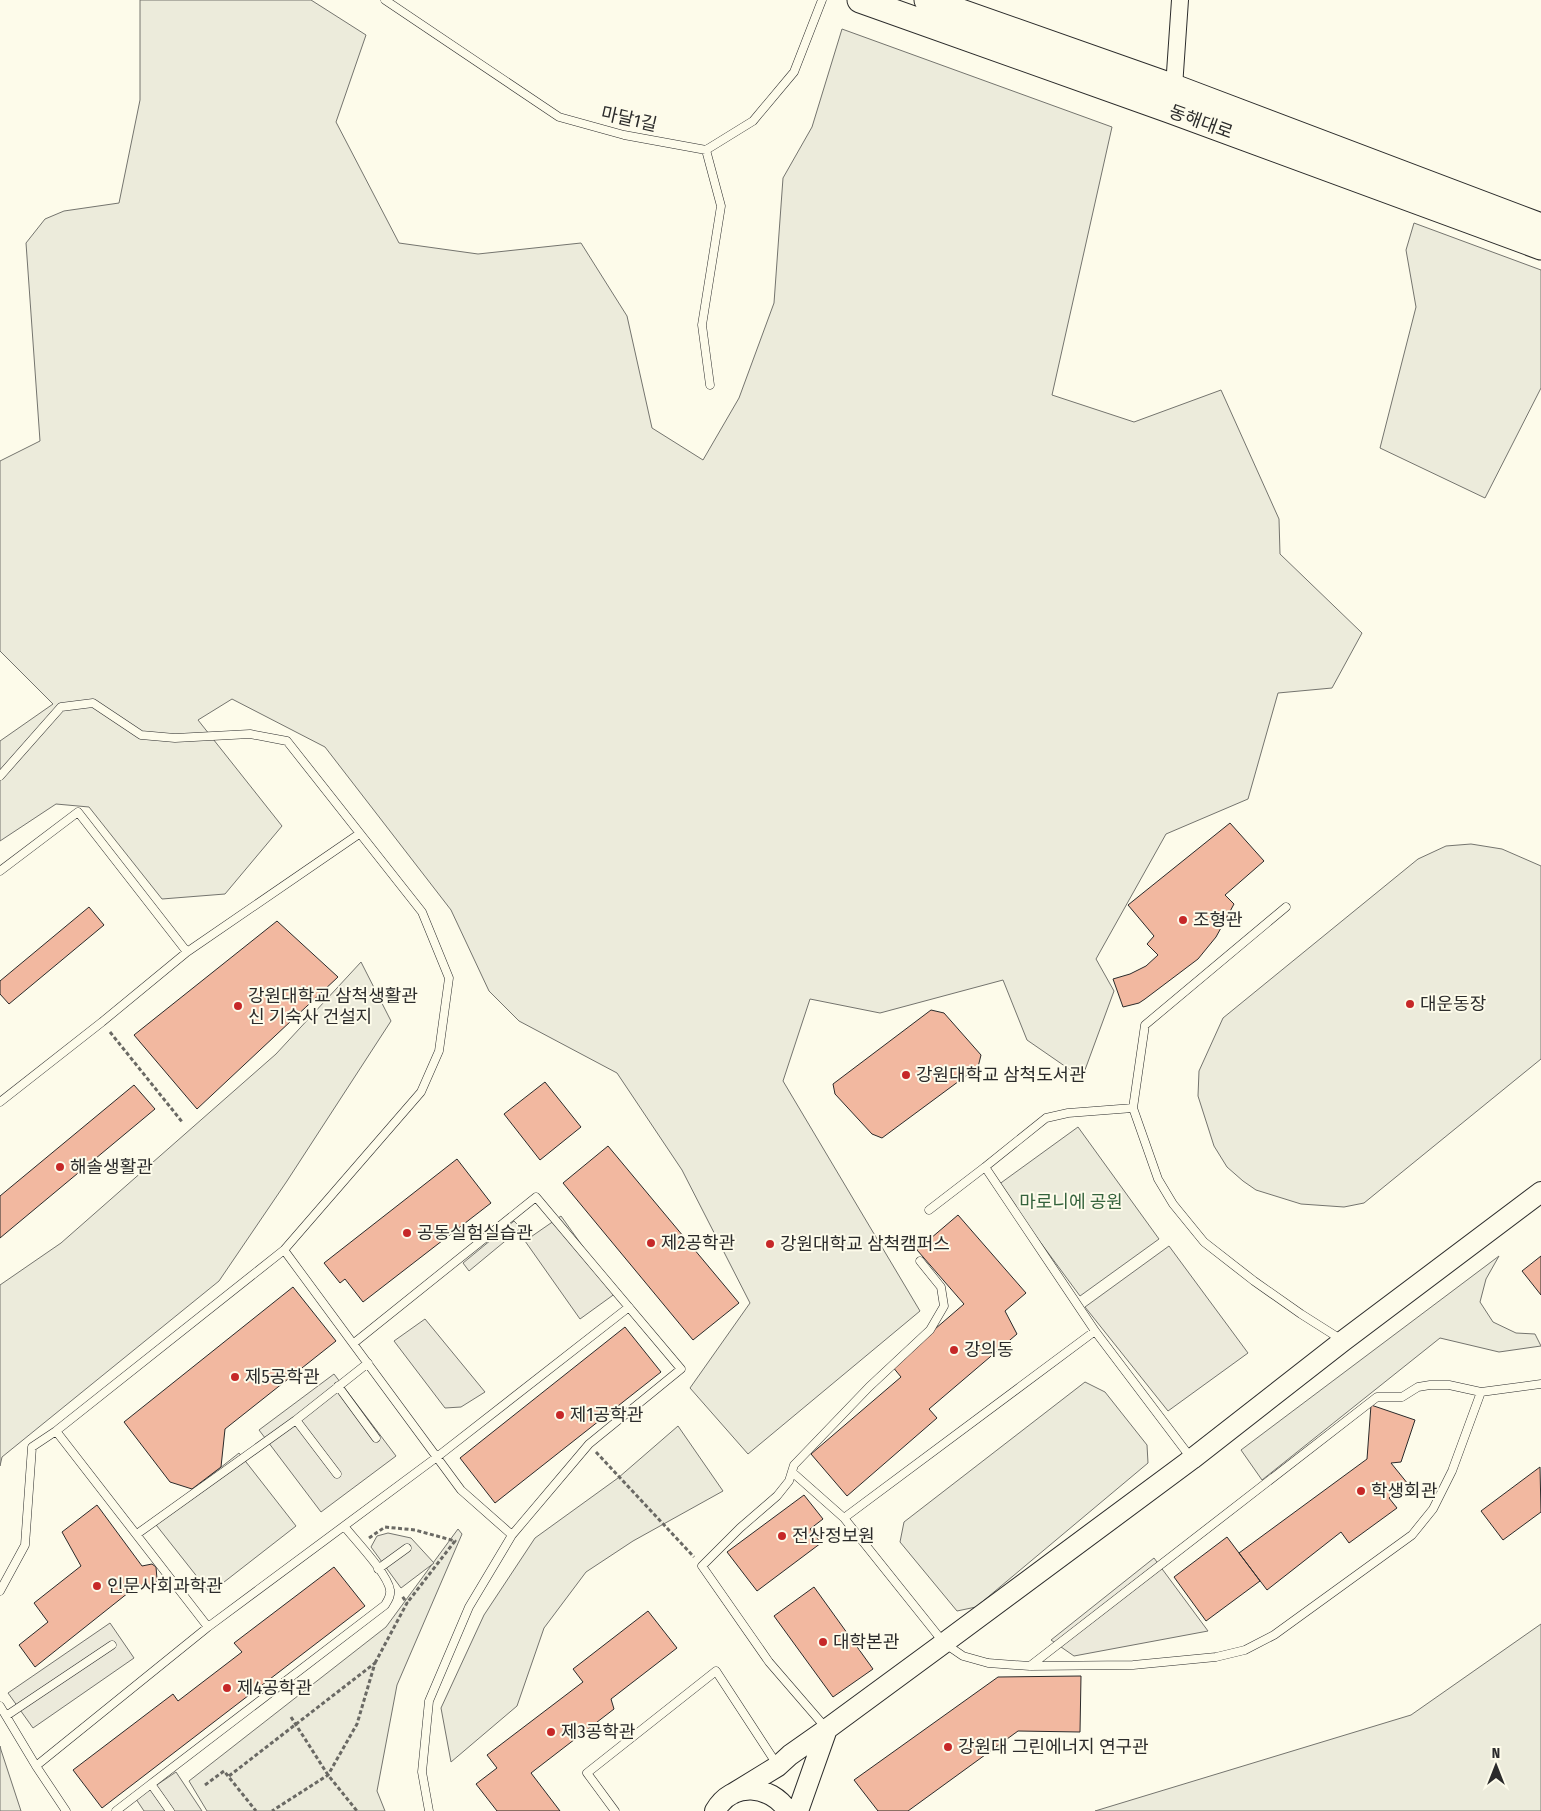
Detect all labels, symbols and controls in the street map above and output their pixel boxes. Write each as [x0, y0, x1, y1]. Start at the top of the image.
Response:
street label: 동해대로 [1166, 100, 1236, 144]
street label: 마달1길 [599, 102, 659, 136]
place label: 조형관 [1193, 909, 1243, 931]
marker: 조형관 [1177, 914, 1189, 926]
place label: 강원대학교 삼척생활관 신 기숙사 건설지 [248, 985, 418, 1028]
place label: 대운동장 [1420, 993, 1486, 1015]
marker: 대운동장 [1404, 998, 1416, 1010]
marker: 강원대학교 삼척생활관 신 기숙사 건설지 [232, 1000, 244, 1012]
place label: 강원대학교 삼척도서관 [916, 1064, 1086, 1086]
marker: 강원대학교 삼척도서관 [900, 1069, 912, 1081]
place label: 해솔생활관 [70, 1156, 153, 1178]
marker: 해솔생활관 [54, 1161, 66, 1173]
park label: 마로니에 공원 [1019, 1191, 1123, 1213]
place label: 공동실험실습관 [417, 1222, 533, 1244]
marker: 공동실험실습관 [401, 1227, 413, 1239]
place label: 제2공학관 [661, 1232, 736, 1254]
place label: 강원대학교 삼척캠퍼스 [780, 1233, 950, 1255]
marker: 제2공학관 [645, 1237, 657, 1249]
marker: 강원대학교 삼척캠퍼스 [764, 1238, 776, 1250]
place label: 강의동 [964, 1339, 1014, 1361]
marker: 강의동 [948, 1344, 960, 1356]
place label: 제5공학관 [245, 1366, 320, 1388]
marker: 제5공학관 [229, 1371, 241, 1383]
place label: 제1공학관 [570, 1404, 644, 1426]
marker: 제1공학관 [554, 1409, 566, 1421]
place label: 학생회관 [1371, 1480, 1438, 1502]
marker: 학생회관 [1355, 1485, 1367, 1497]
place label: 전산정보원 [792, 1525, 875, 1547]
marker: 전산정보원 [776, 1530, 788, 1542]
place label: 인문사회과학관 [107, 1575, 223, 1597]
marker: 인문사회과학관 [91, 1580, 103, 1592]
place label: 대학본관 [833, 1631, 900, 1653]
marker: 대학본관 [817, 1636, 829, 1648]
place label: 제4공학관 [237, 1677, 312, 1699]
marker: 제4공학관 [221, 1682, 233, 1694]
place label: 제3공학관 [561, 1721, 636, 1743]
marker: 제3공학관 [545, 1726, 557, 1738]
place label: 강원대 그린에너지 연구관 [958, 1736, 1149, 1758]
marker: 강원대 그린에너지 연구관 [942, 1741, 954, 1753]
north arrow [1471, 1741, 1521, 1791]
text: N [1492, 1745, 1500, 1762]

